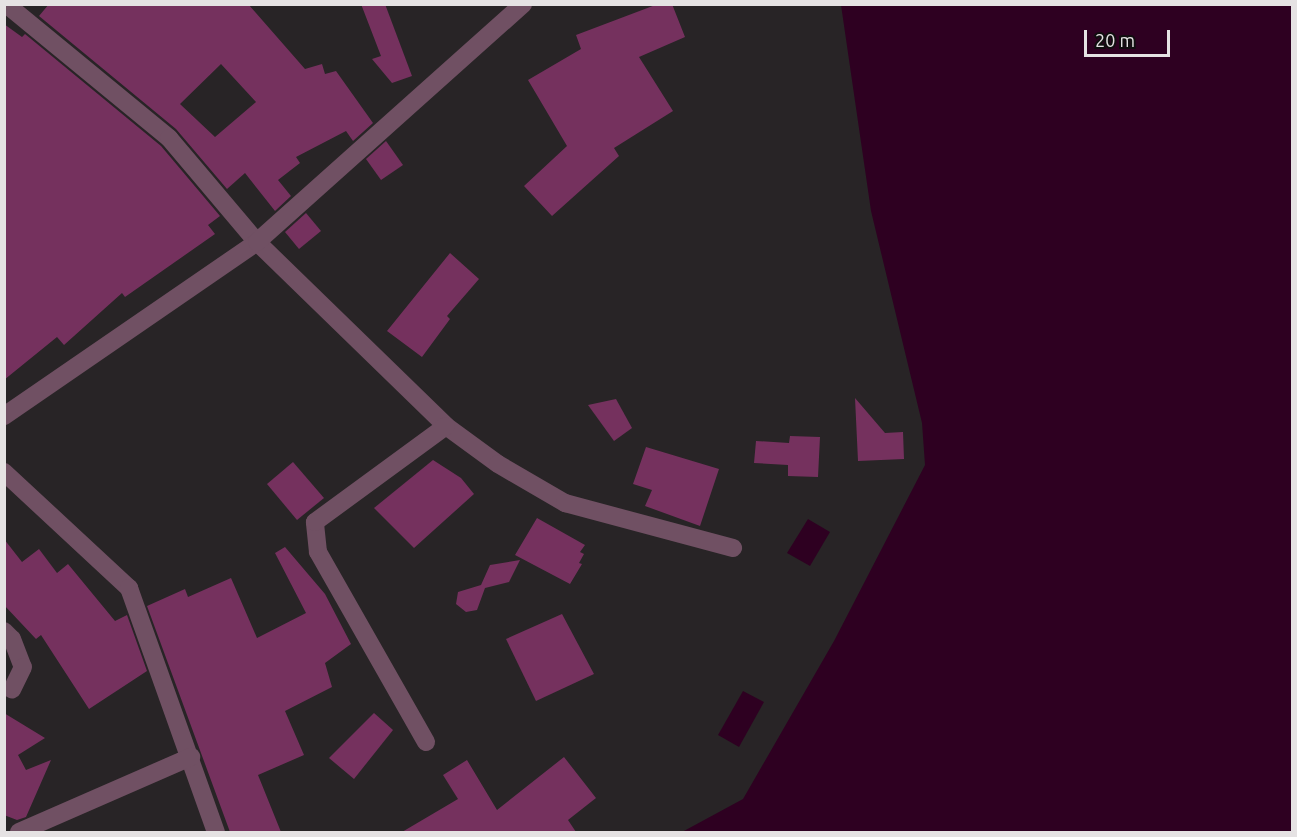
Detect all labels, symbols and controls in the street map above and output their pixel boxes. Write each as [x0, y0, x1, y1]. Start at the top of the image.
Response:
scale bar [1087, 18, 1172, 56]
text: 20 m [1095, 30, 1135, 50]

